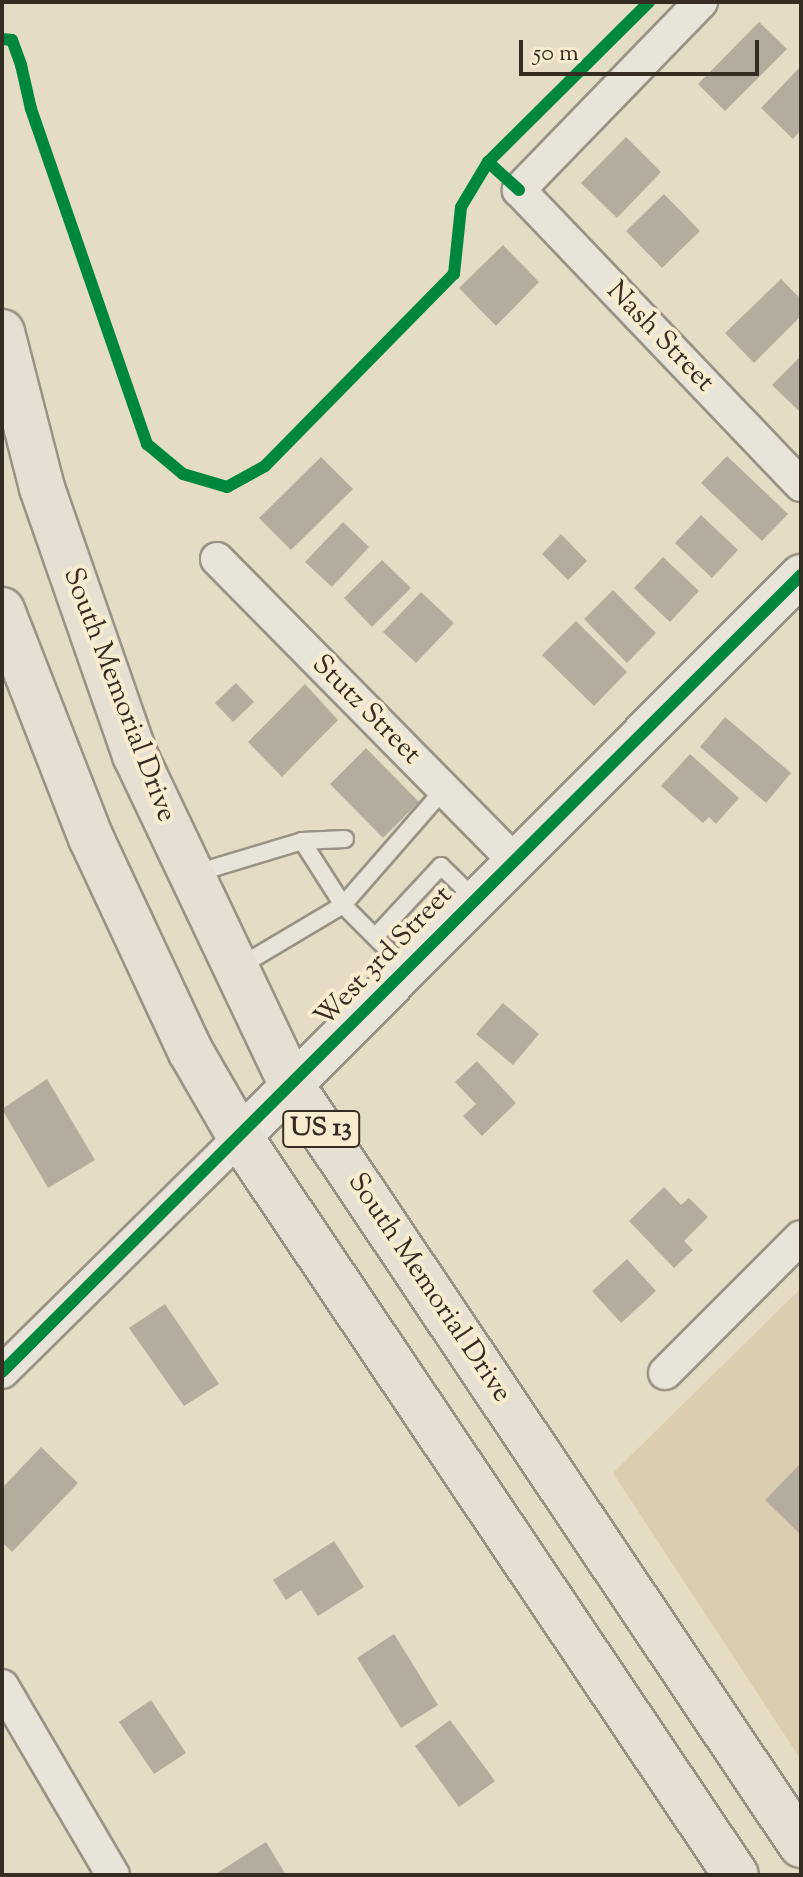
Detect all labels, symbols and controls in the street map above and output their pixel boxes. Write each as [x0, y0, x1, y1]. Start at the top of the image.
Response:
scale bar [523, 24, 763, 74]
text: 50 m [533, 37, 579, 71]
street label: Nash Street [599, 275, 721, 399]
street label: South Memorial Drive [55, 563, 183, 827]
street label: Stutz Street [304, 648, 428, 772]
street label: West 3rd Street [308, 879, 460, 1035]
road number: US 13 [281, 1107, 361, 1151]
street label: South Memorial Drive [340, 1167, 518, 1409]

